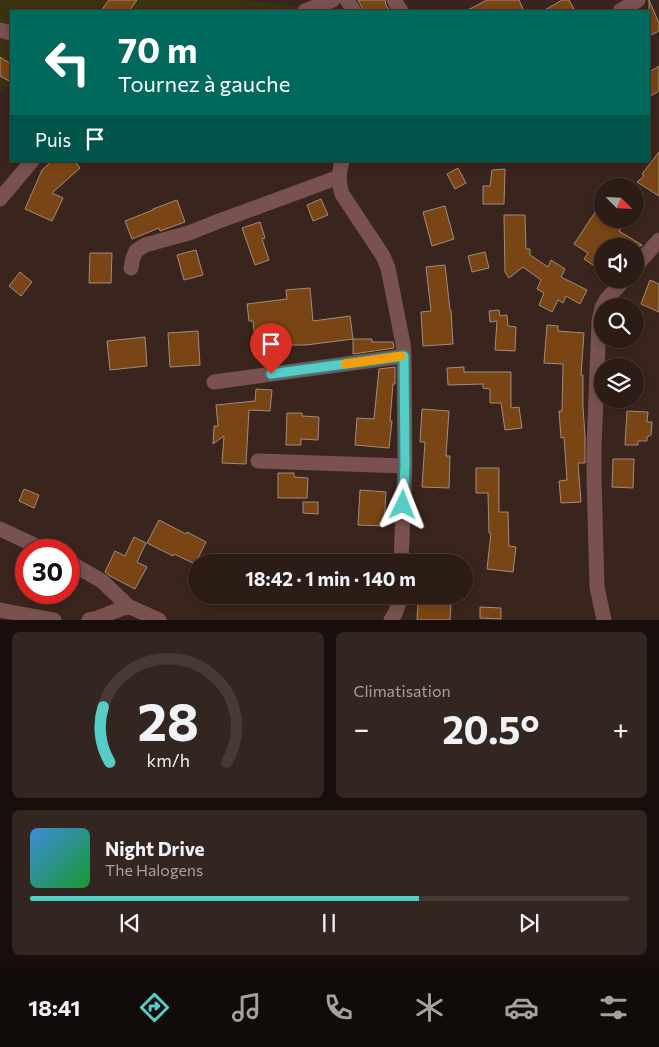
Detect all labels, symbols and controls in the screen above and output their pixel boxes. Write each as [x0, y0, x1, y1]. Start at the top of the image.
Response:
text: 70 m [118, 27, 198, 70]
icon: left [35, 30, 100, 95]
text: Tournez à gauche [118, 70, 290, 97]
icon: arrive [81, 125, 109, 153]
text: Puis [35, 128, 71, 151]
north arrow [594, 178, 644, 228]
map controls [594, 178, 644, 408]
button: sound [594, 238, 644, 288]
button: search [594, 298, 644, 348]
pin [250, 323, 292, 374]
icon: arrive [257, 330, 285, 358]
button: layers [594, 358, 644, 408]
position arrow [376, 478, 428, 530]
speed limit sign: 30 [15, 539, 80, 604]
text: 18:42 · 1 min · 140 m [245, 567, 416, 590]
text: Climatisation [354, 681, 451, 700]
text: 28 [137, 688, 198, 752]
text: 20.5° [442, 705, 540, 752]
text: − [354, 711, 369, 745]
text: + [613, 711, 629, 745]
text: km/h [146, 749, 189, 771]
text: Night Drive [105, 837, 205, 860]
text: The Halogens [105, 860, 203, 879]
icon: previous [116, 909, 144, 937]
icon: pause [315, 909, 343, 937]
icon: next [515, 909, 543, 937]
icon: directions [137, 990, 172, 1025]
icon: music [229, 990, 264, 1025]
icon: phone [321, 990, 356, 1025]
icon: climate [412, 990, 447, 1025]
icon: car [504, 990, 539, 1025]
icon: filters [596, 990, 631, 1025]
text: 18:41 [28, 994, 81, 1021]

